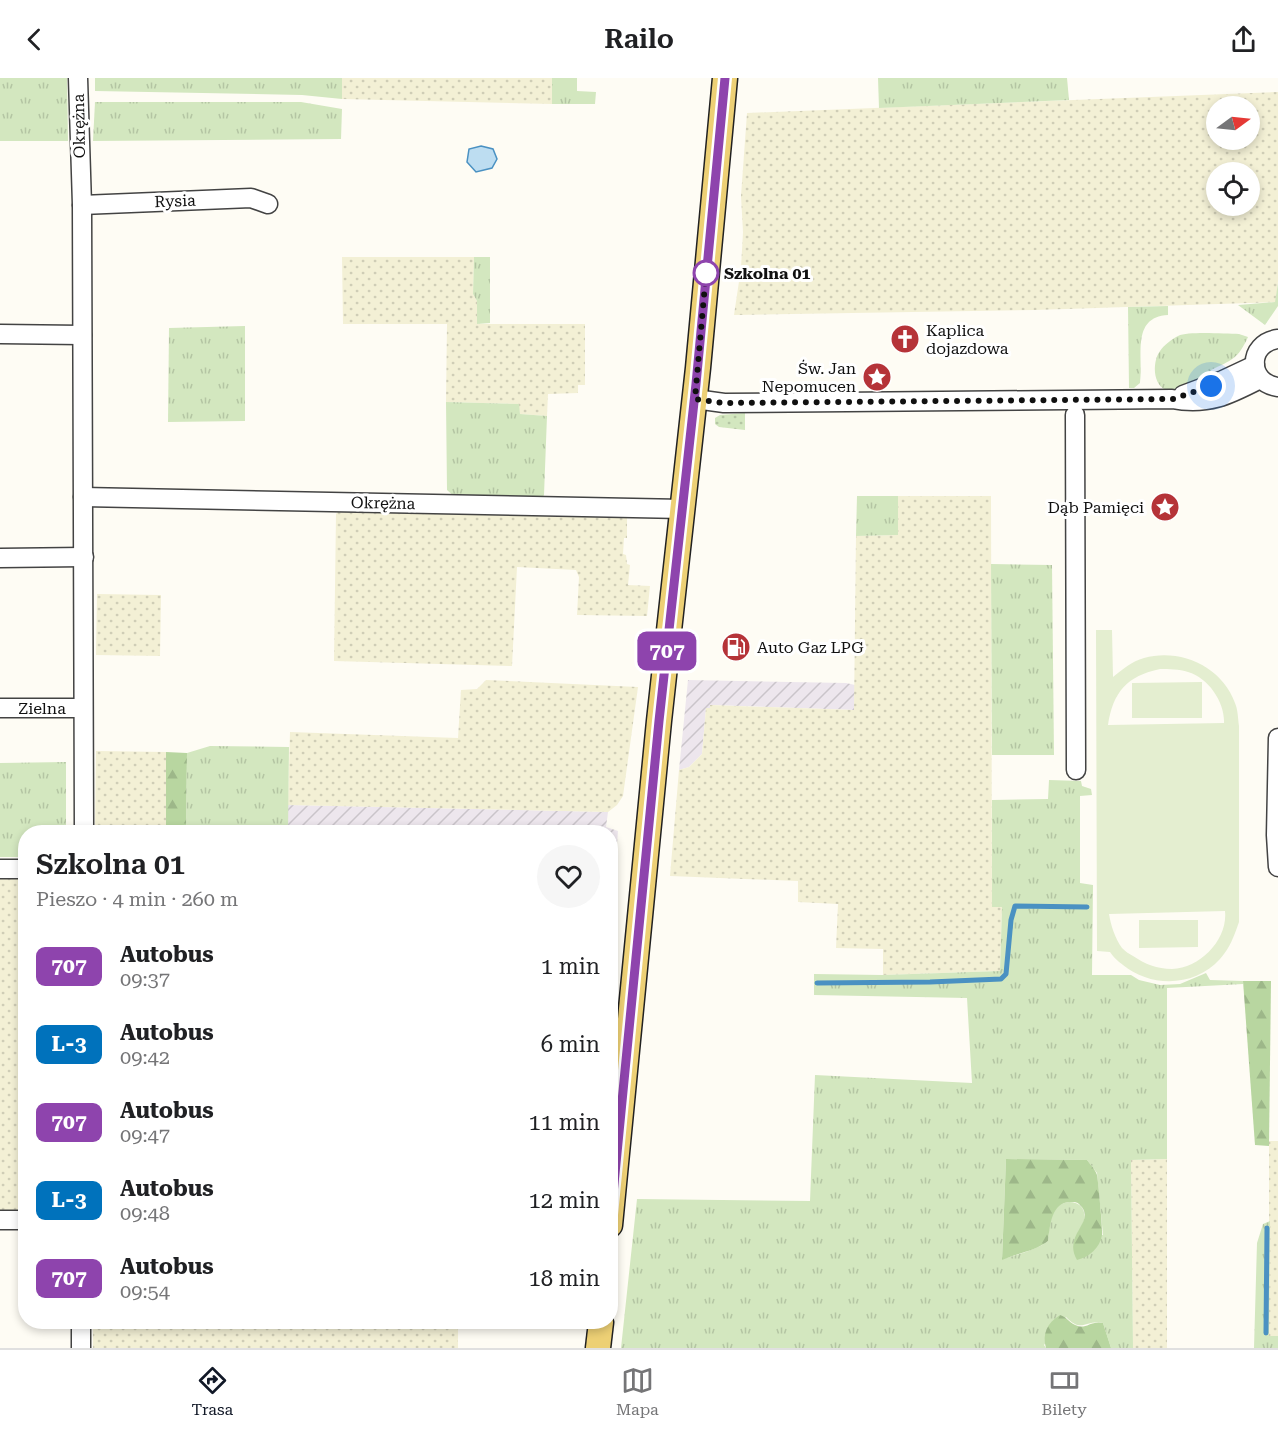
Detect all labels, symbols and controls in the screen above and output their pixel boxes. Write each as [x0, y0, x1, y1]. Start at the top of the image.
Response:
icon: back [18, 23, 51, 56]
text: Railo [604, 23, 674, 55]
icon: share [1227, 23, 1260, 56]
street label: Okrężna [69, 93, 89, 158]
north arrow [1206, 96, 1260, 150]
map controls [1206, 96, 1260, 216]
button: locate [1206, 162, 1260, 216]
street label: Rysia [154, 191, 196, 211]
marker: Szkolna 01 [693, 260, 719, 286]
place label: Szkolna 01 [724, 264, 811, 283]
place label: Kaplica dojazdowa [926, 321, 1009, 358]
church icon: Kaplica dojazdowa [889, 323, 921, 355]
place label: Św. Jan Nepomucen [762, 359, 856, 396]
place icon: Św. Jan Nepomucen [861, 361, 893, 393]
your location [1196, 371, 1226, 401]
place icon: Dąb Pamięci [1149, 491, 1181, 523]
street label: Okrężna [351, 493, 416, 513]
place label: Dąb Pamięci [1047, 498, 1144, 517]
fuel station icon: Auto Gaz LPG [720, 631, 752, 663]
line badge: 707 [632, 632, 702, 670]
place label: Auto Gaz LPG [757, 638, 864, 657]
text: 707 [649, 639, 685, 663]
street label: Zielna [18, 699, 66, 718]
button: heart [537, 845, 600, 908]
text: Szkolna 01 [36, 848, 185, 881]
text: Pieszo · 4 min · 260 m [36, 887, 238, 911]
text: Autobus [120, 942, 214, 967]
text: 707 [51, 954, 87, 978]
text: 1 min [541, 954, 600, 979]
text: 09:37 [120, 967, 170, 991]
text: Autobus [120, 1020, 214, 1045]
text: L-3 [51, 1032, 87, 1056]
text: 6 min [541, 1032, 600, 1057]
text: 09:42 [120, 1045, 170, 1069]
text: Autobus [120, 1098, 214, 1123]
text: 707 [51, 1110, 87, 1134]
text: 11 min [529, 1110, 600, 1135]
text: 09:47 [120, 1123, 170, 1147]
text: Autobus [120, 1176, 214, 1201]
text: L-3 [51, 1188, 87, 1212]
text: 12 min [529, 1188, 600, 1213]
text: 09:48 [120, 1201, 170, 1225]
text: Autobus [120, 1254, 214, 1279]
text: 707 [51, 1266, 87, 1290]
text: 18 min [529, 1266, 600, 1291]
text: 09:54 [120, 1279, 170, 1303]
tab: Trasa [191, 1364, 233, 1419]
tab: Mapa [616, 1364, 659, 1419]
tab: Bilety [1041, 1364, 1087, 1419]

